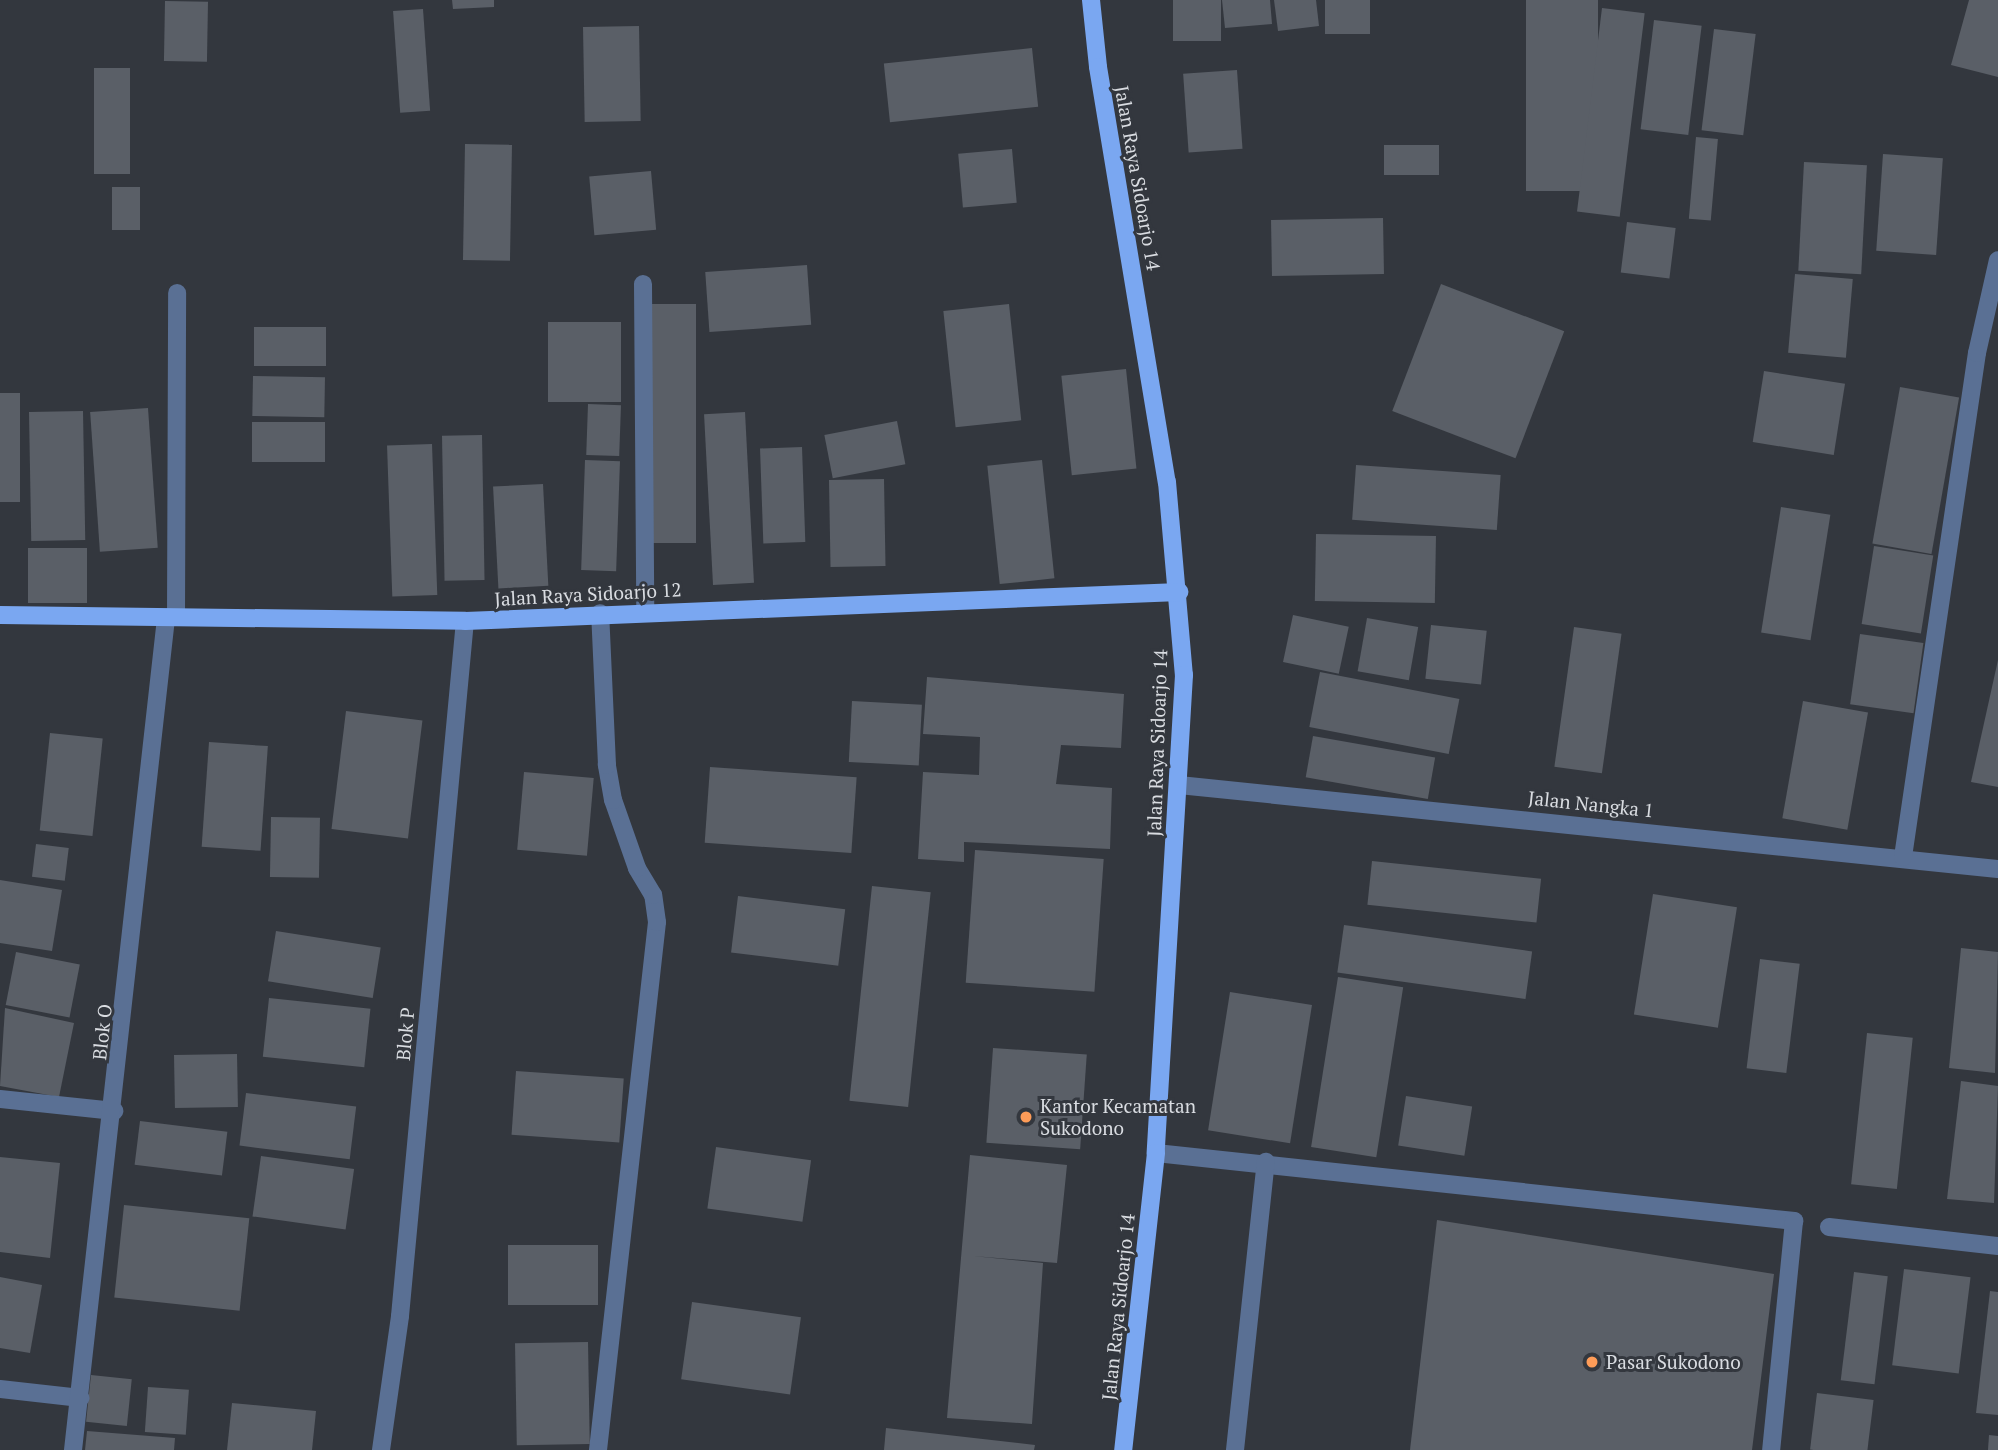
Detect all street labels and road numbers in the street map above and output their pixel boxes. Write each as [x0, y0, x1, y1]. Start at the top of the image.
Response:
street label: Jalan Raya Sidoarjo 14 [1110, 84, 1166, 272]
street label: Jalan Raya Sidoarjo 12 [494, 578, 682, 610]
street label: Jalan Raya Sidoarjo 14 [1142, 649, 1172, 837]
street label: Jalan Nangka 1 [1527, 786, 1655, 822]
street label: Blok O [88, 1003, 116, 1061]
street label: Blok P [391, 1006, 419, 1062]
street label: Jalan Raya Sidoarjo 14 [1097, 1213, 1139, 1401]

